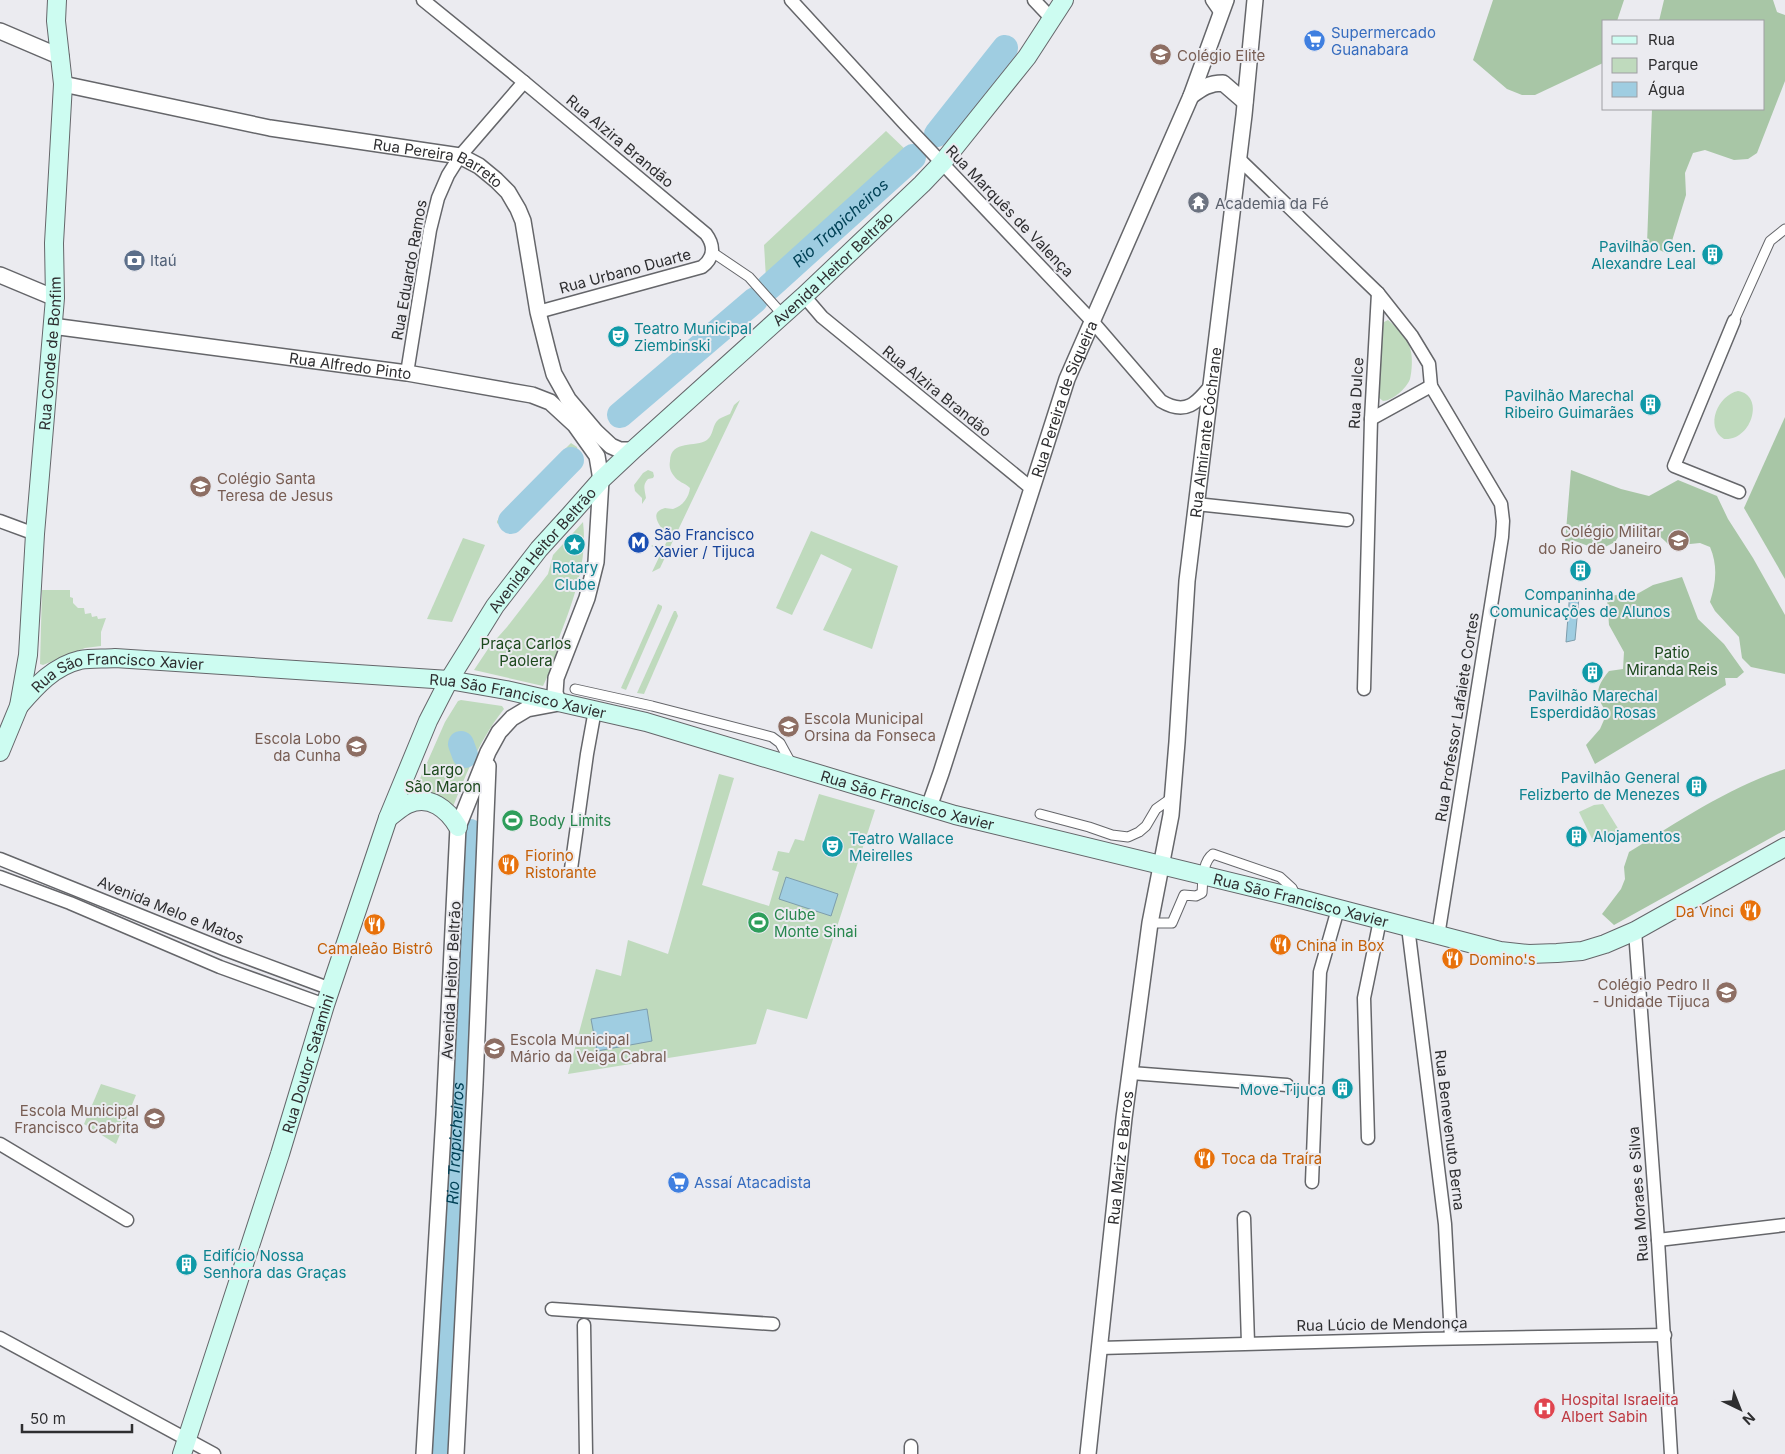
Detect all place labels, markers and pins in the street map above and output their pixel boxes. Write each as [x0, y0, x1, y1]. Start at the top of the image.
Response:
place label: Supermercado Guanabara [1331, 23, 1436, 59]
supermarket icon: Supermercado Guanabara [1303, 29, 1327, 53]
school or university icon: Colégio Elite [1149, 43, 1173, 67]
place label: Colégio Elite [1177, 46, 1265, 65]
temple icon: Academia da Fé [1187, 191, 1211, 215]
place label: Academia da Fé [1215, 194, 1329, 213]
place label: Pavilhão Gen. Alexandre Leal [1591, 237, 1696, 273]
building icon: Pavilhão Gen. Alexandre Leal [1700, 243, 1724, 267]
bank icon: Itaú [122, 248, 146, 272]
place label: Itaú [150, 251, 177, 270]
place label: Teatro Municipal Ziembinski [634, 319, 752, 355]
theatre icon: Teatro Municipal Ziembinski [606, 325, 630, 349]
place label: Pavilhão Marechal Ribeiro Guimarães [1504, 386, 1634, 422]
building icon: Pavilhão Marechal Ribeiro Guimarães [1638, 392, 1662, 416]
place label: Colégio Santa Teresa de Jesus [217, 469, 333, 505]
school or university icon: Colégio Santa Teresa de Jesus [189, 475, 213, 499]
place label: Colégio Militar do Rio de Janeiro [1538, 522, 1662, 558]
place label: São Francisco Xavier / Tijuca [654, 525, 755, 561]
school or university icon: Colégio Militar do Rio de Janeiro [1666, 528, 1690, 552]
metro station icon: São Francisco Xavier / Tijuca [626, 531, 650, 555]
place icon: Rotary Clube [563, 532, 587, 556]
place label: Rotary Clube [552, 558, 599, 594]
building icon: Companinha de Comunicações de Alunos [1568, 559, 1592, 583]
place label: Companinha de Comunicações de Alunos [1490, 585, 1670, 621]
building icon: Pavilhão Marechal Esperdidão Rosas [1581, 660, 1605, 684]
place label: Pavilhão Marechal Esperdidão Rosas [1528, 686, 1658, 722]
place label: Escola Municipal Orsina da Fonseca [804, 709, 936, 745]
school or university icon: Escola Municipal Orsina da Fonseca [776, 715, 800, 739]
place label: Escola Lobo da Cunha [255, 729, 341, 765]
school or university icon: Escola Lobo da Cunha [345, 735, 369, 759]
place label: Pavilhão General Felizberto de Menezes [1519, 768, 1680, 804]
building icon: Pavilhão General Felizberto de Menezes [1684, 774, 1708, 798]
sports icon: Body Limits [501, 808, 525, 832]
place label: Body Limits [529, 811, 611, 830]
building icon: Alojamentos [1565, 824, 1589, 848]
place label: Alojamentos [1593, 827, 1681, 846]
place label: Teatro Wallace Meirelles [849, 829, 954, 865]
theatre icon: Teatro Wallace Meirelles [821, 835, 845, 859]
place label: Fiorino Ristorante [525, 846, 596, 882]
restaurant icon: Fiorino Ristorante [497, 852, 521, 876]
restaurant icon: Da Vinci [1738, 899, 1762, 923]
place label: Da Vinci [1675, 902, 1734, 921]
place label: Clube Monte Sinai [774, 905, 857, 941]
sports icon: Clube Monte Sinai [746, 911, 770, 935]
restaurant icon: Camaleão Bistrô [363, 913, 387, 937]
restaurant icon: China in Box [1268, 933, 1292, 957]
place label: China in Box [1296, 936, 1384, 955]
place label: Camaleão Bistrô [317, 939, 433, 958]
restaurant icon: Domino's [1441, 947, 1465, 971]
place label: Domino's [1469, 950, 1536, 969]
place label: Colégio Pedro II - Unidade Tijuca [1593, 975, 1710, 1011]
school or university icon: Colégio Pedro II - Unidade Tijuca [1714, 981, 1738, 1005]
place label: Escola Municipal Mário da Veiga Cabral [510, 1030, 667, 1066]
school or university icon: Escola Municipal Mário da Veiga Cabral [482, 1036, 506, 1060]
building icon: Move Tijuca [1330, 1077, 1354, 1101]
place label: Move Tijuca [1240, 1080, 1326, 1099]
place label: Escola Municipal Francisco Cabrita [14, 1101, 139, 1137]
school or university icon: Escola Municipal Francisco Cabrita [143, 1107, 167, 1131]
restaurant icon: Toca da Traíra [1193, 1146, 1217, 1170]
place label: Toca da Traíra [1221, 1149, 1322, 1168]
supermarket icon: Assaí Atacadista [666, 1170, 690, 1194]
place label: Assaí Atacadista [694, 1173, 811, 1192]
place label: Edifício Nossa Senhora das Graças [203, 1246, 347, 1282]
building icon: Edifício Nossa Senhora das Graças [175, 1252, 199, 1276]
place label: Hospital Israelita Albert Sabin [1561, 1390, 1679, 1426]
hospital icon: Hospital Israelita Albert Sabin [1533, 1396, 1557, 1420]

